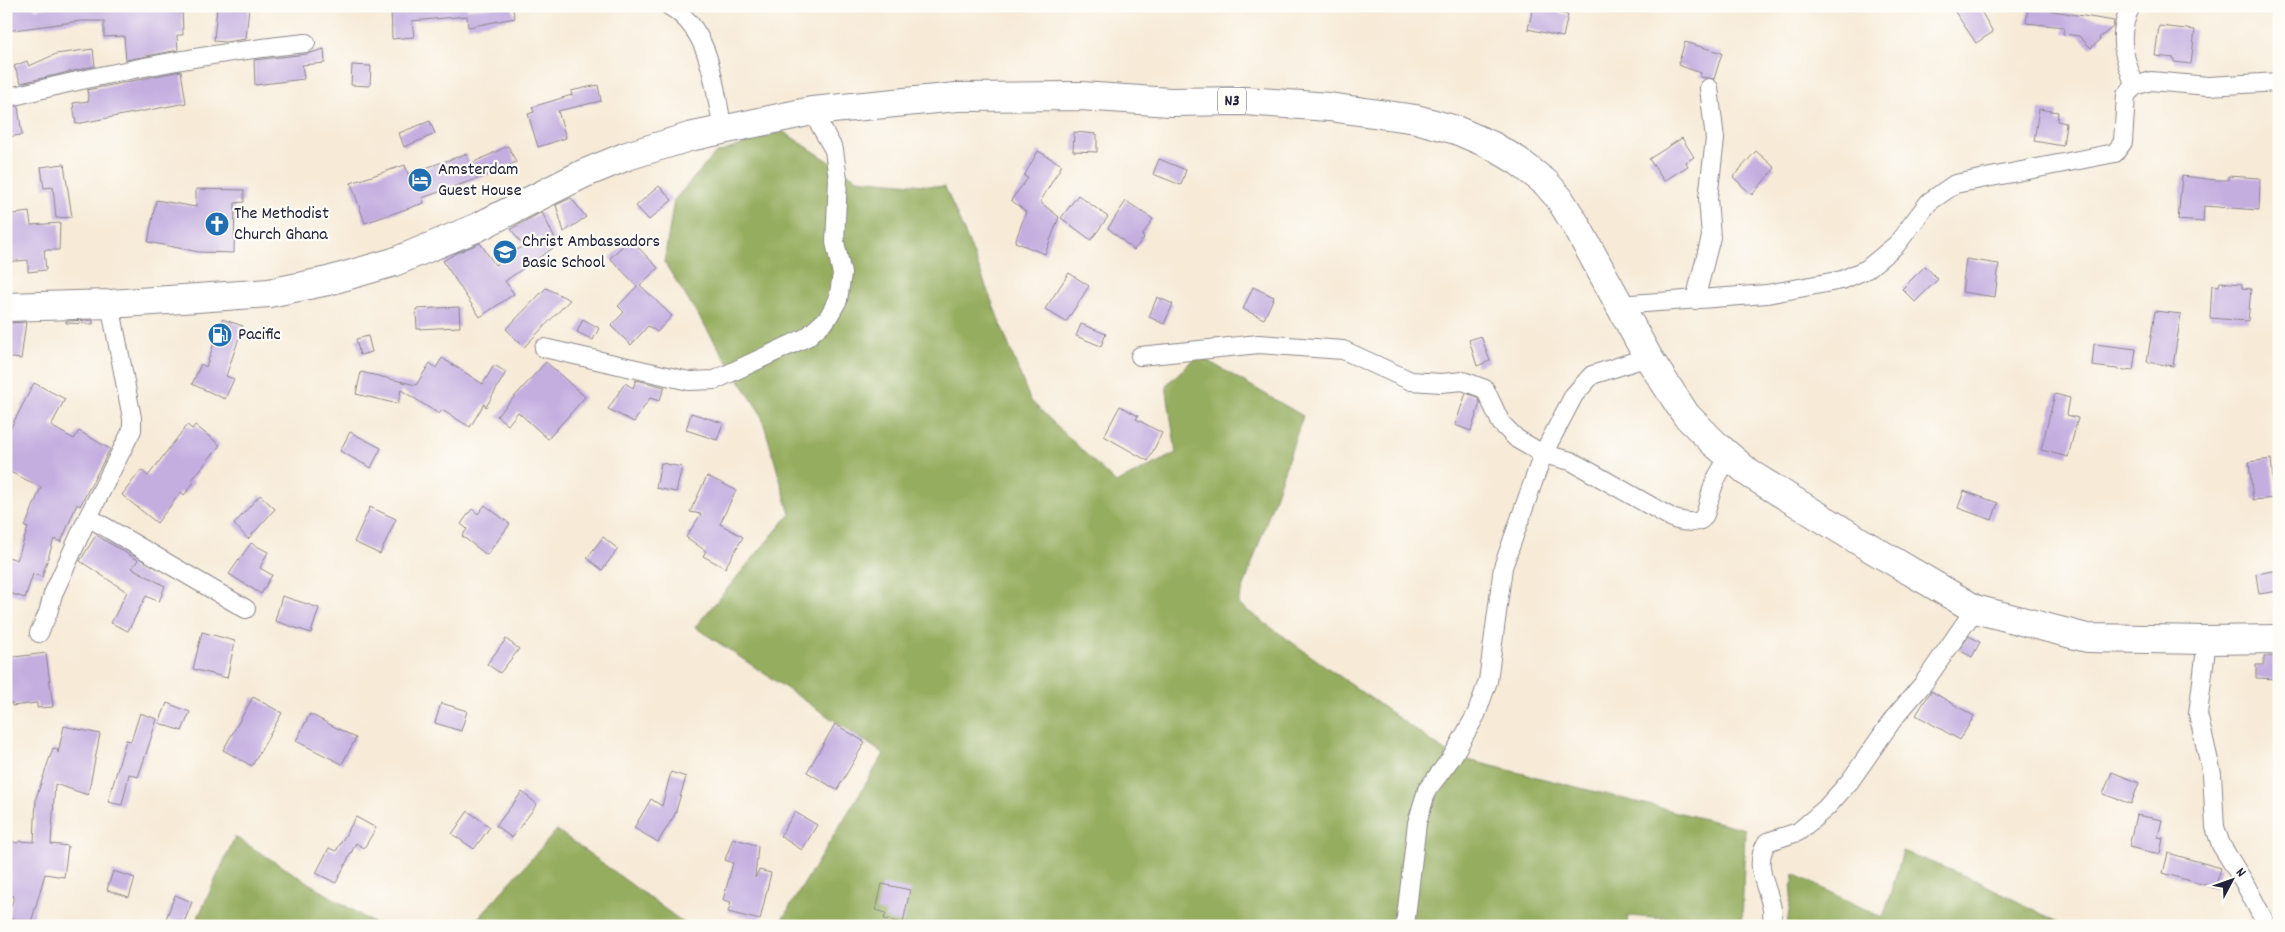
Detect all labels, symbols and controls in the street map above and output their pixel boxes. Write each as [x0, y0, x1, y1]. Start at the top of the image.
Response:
road number: N3 [1218, 88, 1246, 114]
place label: Amsterdam Guest House [438, 158, 522, 204]
hotel icon: Amsterdam Guest House [407, 167, 433, 193]
place label: The Methodist Church Ghana [234, 202, 329, 248]
church icon: The Methodist Church Ghana [204, 211, 230, 237]
place label: Christ Ambassadors Basic School [522, 230, 660, 276]
school or university icon: Christ Ambassadors Basic School [492, 239, 518, 265]
fuel station icon: Pacific [207, 322, 233, 348]
place label: Pacific [238, 323, 281, 348]
north arrow [2208, 854, 2258, 904]
text: N [2230, 864, 2250, 882]

